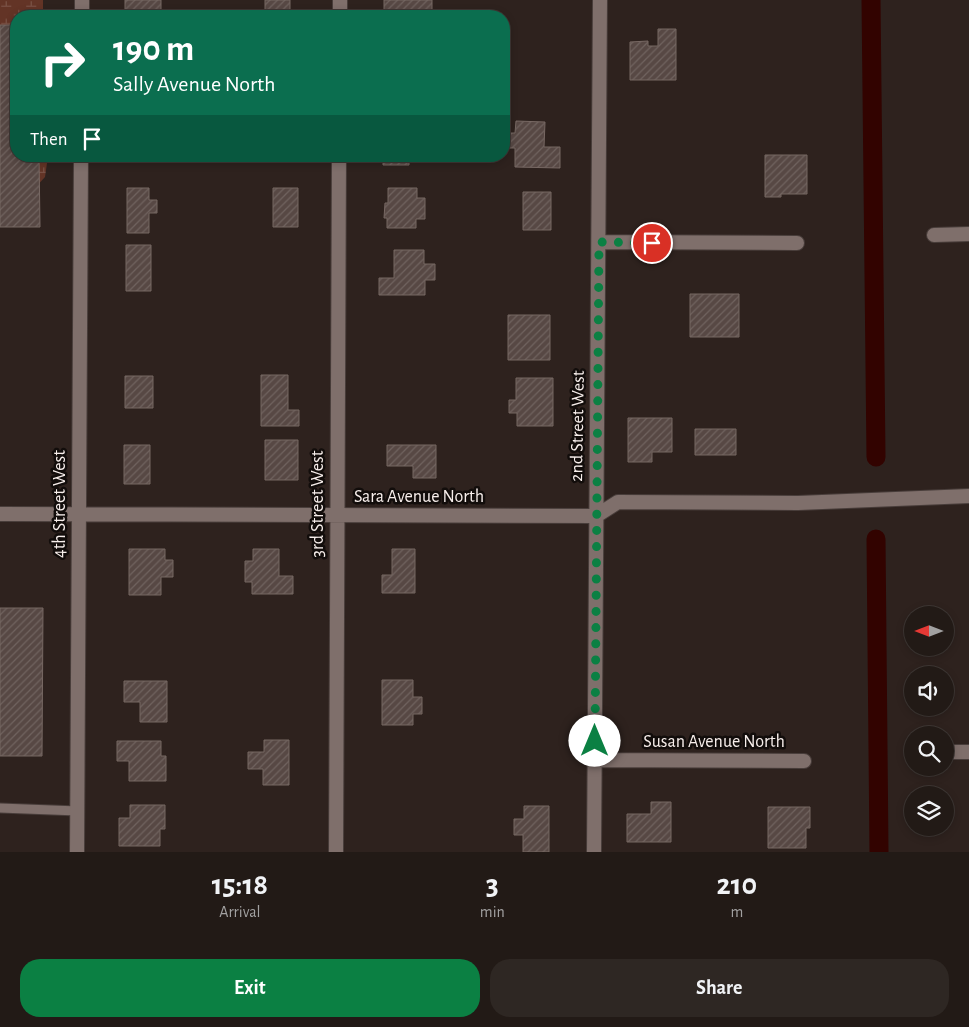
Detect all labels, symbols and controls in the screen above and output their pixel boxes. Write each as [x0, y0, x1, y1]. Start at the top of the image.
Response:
icon: right [30, 30, 95, 95]
text: 190 m [113, 32, 194, 67]
text: Sally Avenue North [113, 73, 275, 95]
icon: arrive [78, 125, 106, 153]
text: Then [30, 130, 68, 149]
pin [631, 222, 673, 264]
icon: arrive [638, 229, 666, 257]
street label: 2nd Street West [568, 370, 588, 482]
street label: 4th Street West [51, 450, 69, 558]
street label: 3rd Street West [309, 450, 327, 557]
street label: Sara Avenue North [354, 488, 484, 506]
north arrow [904, 606, 954, 656]
map controls [904, 606, 954, 836]
button: sound [904, 666, 954, 716]
position arrow [568, 714, 620, 766]
button: search [904, 726, 954, 776]
street label: Susan Avenue North [643, 733, 785, 751]
button: layers [904, 786, 954, 836]
text: 15:18 [212, 870, 268, 900]
text: 3 [486, 870, 499, 900]
text: 210 [717, 870, 757, 900]
text: Arrival [219, 904, 261, 920]
text: min [480, 904, 505, 920]
text: m [730, 904, 743, 920]
button: Exit [20, 959, 480, 1017]
button: Share [490, 959, 949, 1017]

